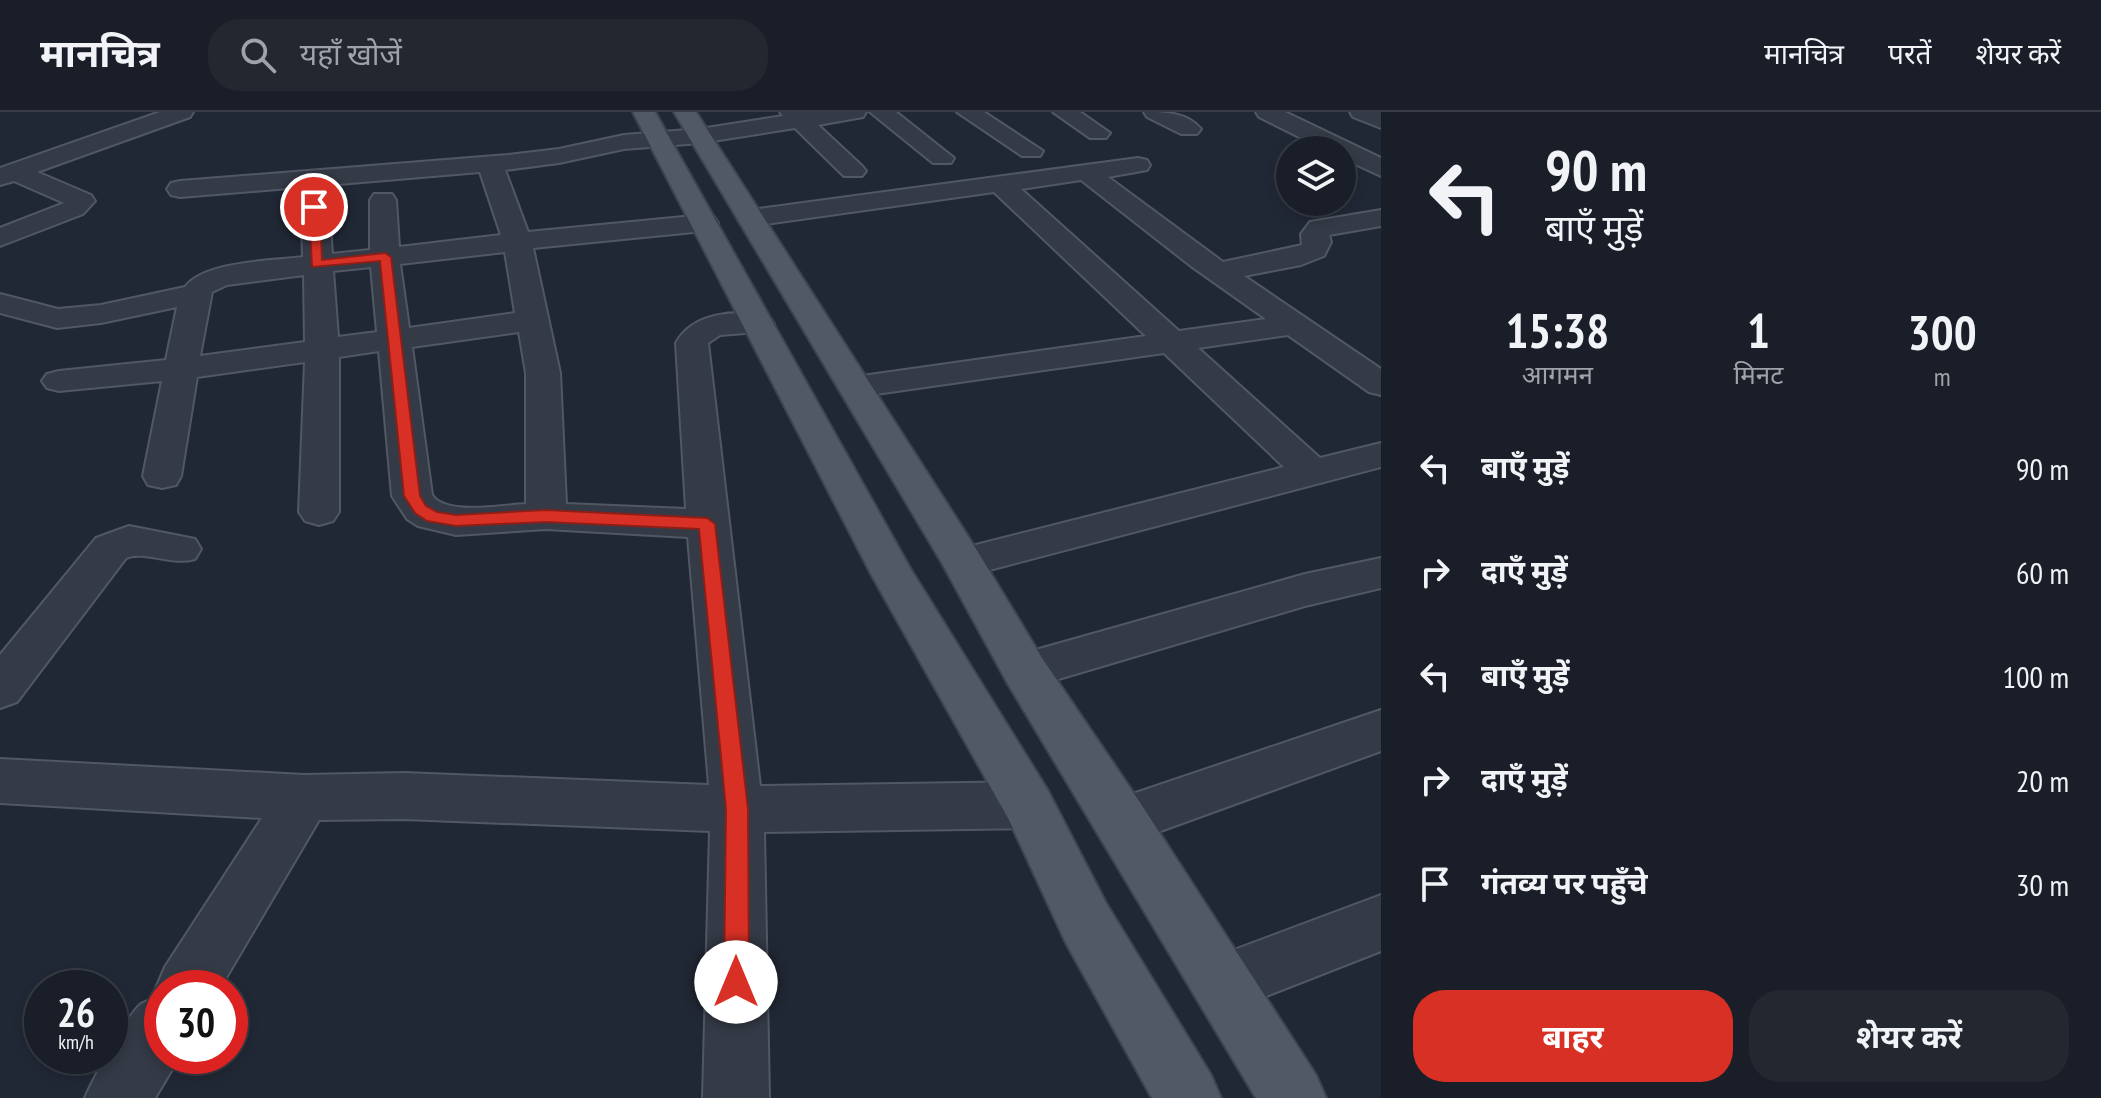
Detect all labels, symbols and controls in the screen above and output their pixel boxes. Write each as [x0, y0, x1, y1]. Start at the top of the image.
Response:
search box [208, 19, 768, 91]
text: मानचित्र [40, 28, 160, 77]
icon: search [236, 33, 280, 77]
text: यहाँ खोजें [300, 34, 402, 73]
text: मानचित्र [1764, 35, 1844, 72]
text: परतें [1888, 35, 1931, 72]
text: शेयर करें [1975, 35, 2061, 72]
text: 90 m [1545, 134, 1647, 206]
map controls [1276, 136, 1356, 216]
button: layers [1276, 136, 1356, 216]
icon: left [1413, 144, 1517, 248]
pin [280, 173, 348, 241]
icon: arrive [292, 185, 336, 229]
text: बाएँ मुड़ें [1545, 204, 1643, 251]
text: 15:38 [1505, 299, 1609, 361]
text: 1 [1747, 299, 1770, 361]
text: 300 [1908, 301, 1977, 363]
text: आगमन [1522, 358, 1593, 391]
text: मिनट [1734, 358, 1783, 391]
text: m [1934, 360, 1951, 393]
icon: left [1413, 446, 1457, 490]
text: बाएँ मुड़ें [1481, 447, 1569, 486]
text: 90 m [2016, 449, 2069, 488]
icon: right [1413, 550, 1457, 594]
text: दाएँ मुड़ें [1481, 551, 1568, 590]
text: 60 m [2016, 553, 2069, 592]
icon: left [1413, 654, 1457, 698]
text: बाएँ मुड़ें [1481, 655, 1569, 694]
text: 100 m [2003, 657, 2069, 696]
icon: right [1413, 758, 1457, 802]
text: दाएँ मुड़ें [1481, 759, 1568, 798]
text: 20 m [2016, 761, 2069, 800]
icon: arrive [1413, 862, 1457, 906]
text: गंतव्य पर पहुँचे [1481, 863, 1648, 902]
text: 30 m [2016, 865, 2069, 904]
position arrow [694, 940, 778, 1024]
speed limit sign: 30 [144, 970, 248, 1074]
text: 26 [57, 986, 95, 1038]
button: बाहर [1413, 990, 1733, 1082]
button: शेयर करें [1749, 990, 2069, 1082]
text: km/h [58, 1029, 94, 1055]

